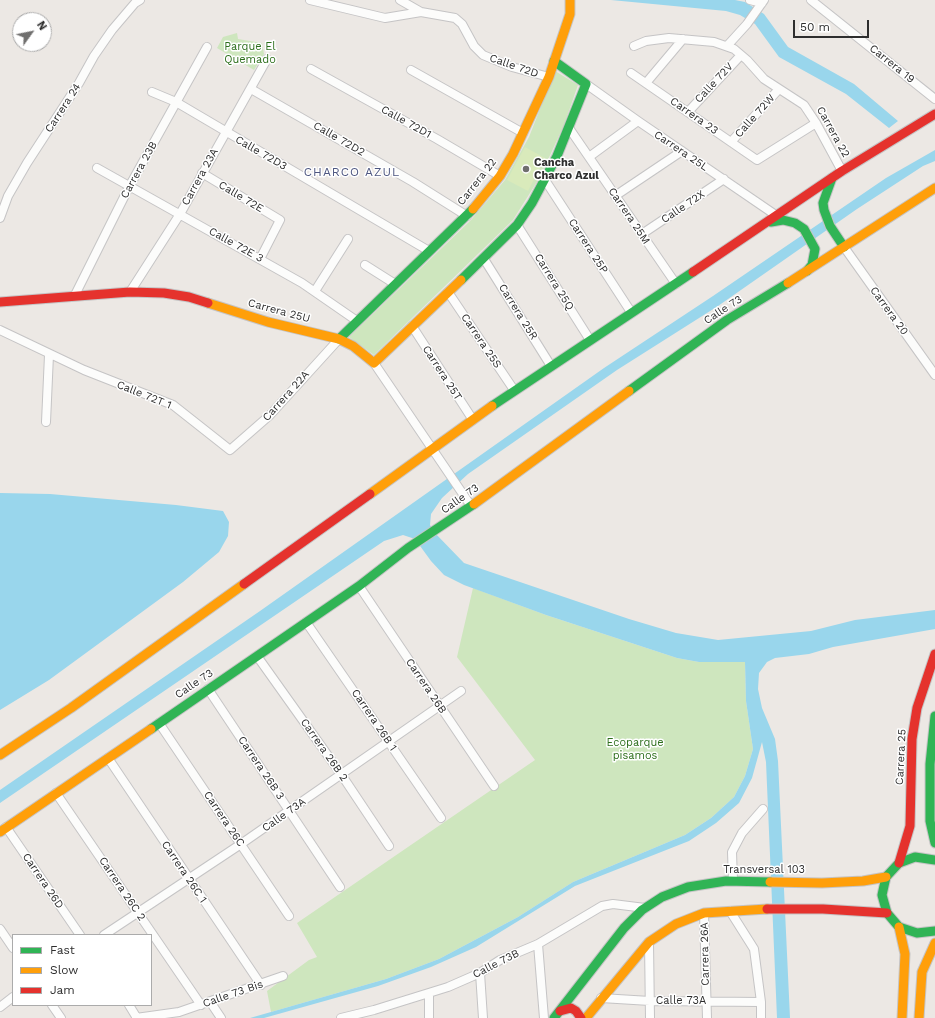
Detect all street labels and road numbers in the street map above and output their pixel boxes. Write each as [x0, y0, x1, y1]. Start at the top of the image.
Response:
street label: Carrera 19 [867, 42, 917, 86]
street label: Calle 72D [488, 51, 540, 81]
street label: Calle 72V [692, 60, 736, 106]
street label: Carrera 24 [42, 81, 84, 135]
street label: Calle 72W [732, 92, 778, 140]
street label: Carrera 23 [667, 95, 721, 137]
street label: Calle 72D1 [379, 103, 433, 141]
street label: Carrera 22 [814, 104, 852, 160]
street label: Calle 72D2 [311, 119, 367, 159]
street label: Carrera 25L [651, 128, 711, 174]
street label: Calle 72D3 [233, 133, 289, 173]
street label: Carrera 23B [118, 139, 160, 201]
street label: Carrera 23A [179, 146, 221, 208]
street label: Carrera 22 [455, 156, 499, 208]
street label: Calle 72E [216, 178, 266, 216]
street label: Carrera 25M [605, 185, 653, 247]
street label: Calle 72X [659, 188, 707, 226]
street label: Carrera 25P [565, 216, 611, 276]
street label: Calle 72E 3 [206, 225, 266, 265]
street label: Carrera 25Q [531, 251, 577, 313]
street label: Carrera 25R [496, 282, 540, 342]
street label: Carrera 20 [867, 284, 911, 338]
street label: Calle 73 [701, 293, 745, 327]
street label: Carrera 25U [246, 296, 312, 326]
street label: Carrera 25S [458, 311, 504, 371]
street label: Carrera 25T [419, 343, 465, 403]
street label: Carrera 22A [260, 368, 312, 424]
street label: Calle 72T 1 [115, 378, 173, 412]
street label: Calle 73 [439, 481, 481, 517]
street label: Carrera 26B [403, 656, 449, 716]
street label: Calle 73 [172, 666, 216, 702]
street label: Carrera 26B 1 [349, 687, 399, 753]
street label: Carrera 26B 2 [297, 716, 351, 784]
street label: Carrera 25 [893, 729, 909, 785]
street label: Carrera 26B 3 [235, 734, 287, 802]
street label: Carrera 26C [201, 789, 247, 849]
street label: Calle 73A [260, 795, 308, 835]
street label: Carrera 26C 1 [158, 838, 210, 906]
street label: Carrera 26D [20, 851, 66, 911]
street label: Carrera 26C 2 [96, 855, 148, 923]
street label: Transversal 103 [723, 863, 805, 877]
street label: Carrera 26A [698, 922, 712, 986]
street label: Calle 73B [471, 947, 521, 981]
street label: Calle 73 Bis [201, 978, 265, 1010]
street label: Calle 73A [656, 994, 706, 1008]

